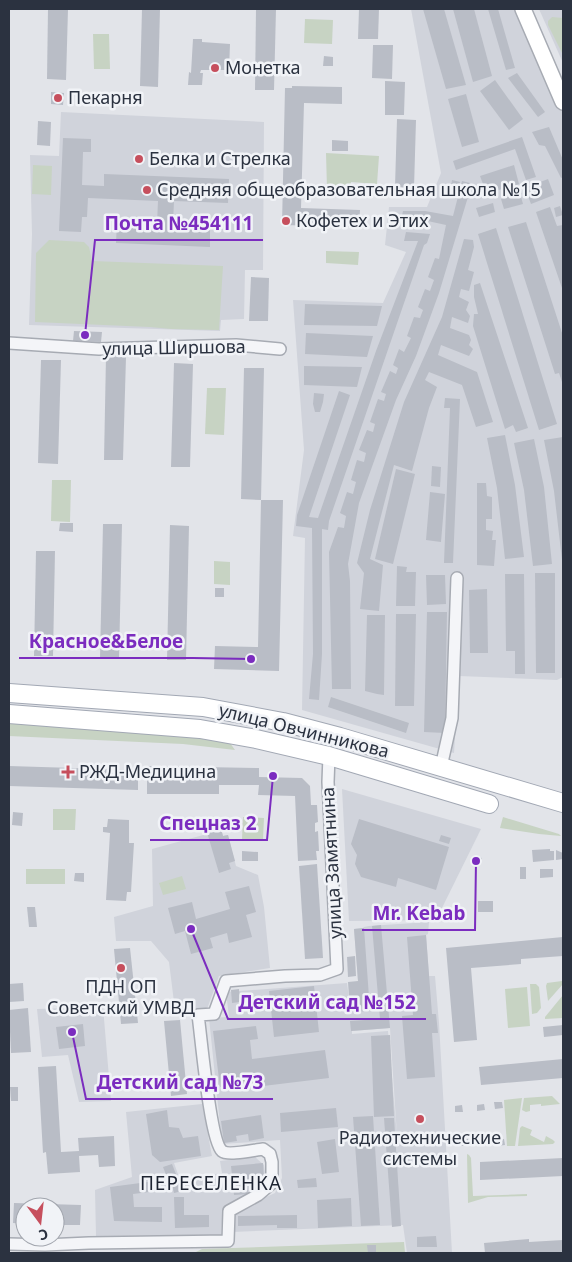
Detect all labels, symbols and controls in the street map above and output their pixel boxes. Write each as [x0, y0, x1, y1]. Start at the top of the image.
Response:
place label: Монетка [225, 55, 300, 79]
marker: Монетка [209, 62, 221, 74]
place label: Пекарня [68, 85, 143, 109]
marker: Пекарня [52, 92, 64, 104]
place label: Белка и Стрелка [149, 146, 291, 170]
marker: Белка и Стрелка [133, 153, 145, 165]
place label: Средняя общеобразовательная школа №15 [157, 177, 541, 201]
marker: Средняя общеобразовательная школа №15 [141, 184, 153, 196]
callout: Почта №454111 [95, 206, 263, 240]
place label: Кофетех и Этих [296, 208, 429, 232]
text: Почта №454111 [105, 210, 253, 236]
marker: Кофетех и Этих [280, 215, 292, 227]
street label: улица Ширшова [102, 334, 246, 360]
callout: Красное&Белое [19, 624, 193, 658]
text: Красное&Белое [29, 628, 183, 654]
street label: улица Овчинникова [217, 697, 392, 763]
place label: РЖД-Медицина [79, 759, 216, 783]
marker: РЖД-Медицина [61, 765, 75, 779]
street label: улица Замятнина [315, 787, 347, 940]
callout: Спецназ 2 [150, 806, 267, 840]
text: Спецназ 2 [159, 810, 257, 836]
callout: Mr. Kebab [362, 896, 475, 930]
text: Mr. Kebab [372, 900, 466, 926]
marker: ПДН ОП Советский УМВД [115, 962, 127, 974]
place label: ПДН ОП Советский УМВД [47, 974, 195, 1019]
callout: Детский сад №152 [228, 985, 426, 1019]
text: Детский сад №152 [238, 989, 416, 1015]
callout: Детский сад №73 [86, 1065, 273, 1099]
text: Детский сад №73 [97, 1069, 264, 1095]
marker: Радиотехнические системы [414, 1113, 426, 1125]
place label: Радиотехнические системы [339, 1125, 501, 1170]
district label: ПЕРЕСЕЛЕНКА [140, 1170, 282, 1196]
north arrow [15, 1197, 65, 1247]
text: С [37, 1225, 50, 1245]

